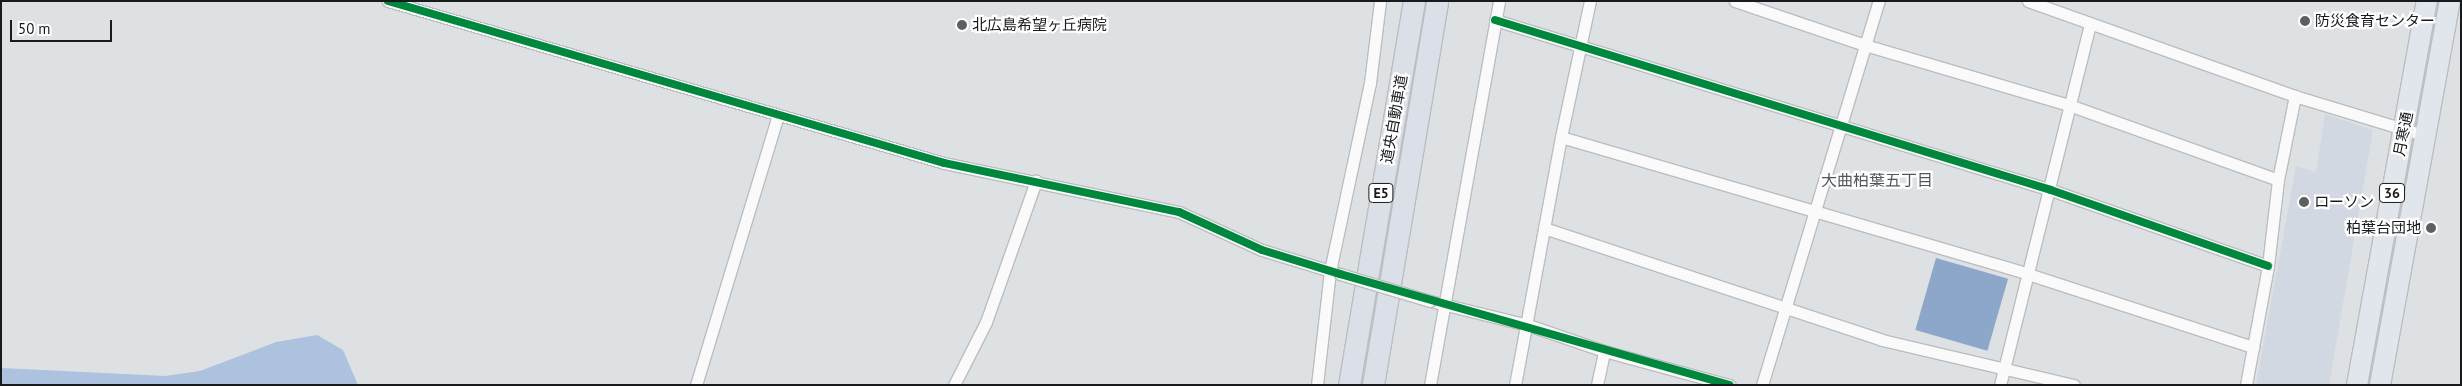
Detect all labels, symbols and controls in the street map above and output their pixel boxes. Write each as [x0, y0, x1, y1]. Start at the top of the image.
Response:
scale bar [12, 10, 115, 42]
place label: 防災食育センター [2315, 12, 2435, 30]
marker: 防災食育センター [2299, 15, 2311, 27]
place label: 北広島希望ヶ丘病院 [972, 16, 1107, 34]
text: 50 m [18, 19, 51, 38]
marker: 北広島希望ヶ丘病院 [956, 19, 968, 31]
street label: 道央自動車道 [1377, 73, 1411, 165]
street label: 月寒通 [2390, 110, 2416, 158]
district label: 大曲柏葉五丁目 [1821, 170, 1933, 190]
road number: E5 [1367, 182, 1395, 204]
road number: 36 [2378, 182, 2406, 204]
place label: ローソン [2314, 193, 2374, 211]
marker: ローソン [2298, 196, 2310, 208]
place label: 柏葉台団地 [2346, 219, 2421, 237]
marker: 柏葉台団地 [2425, 222, 2437, 234]

